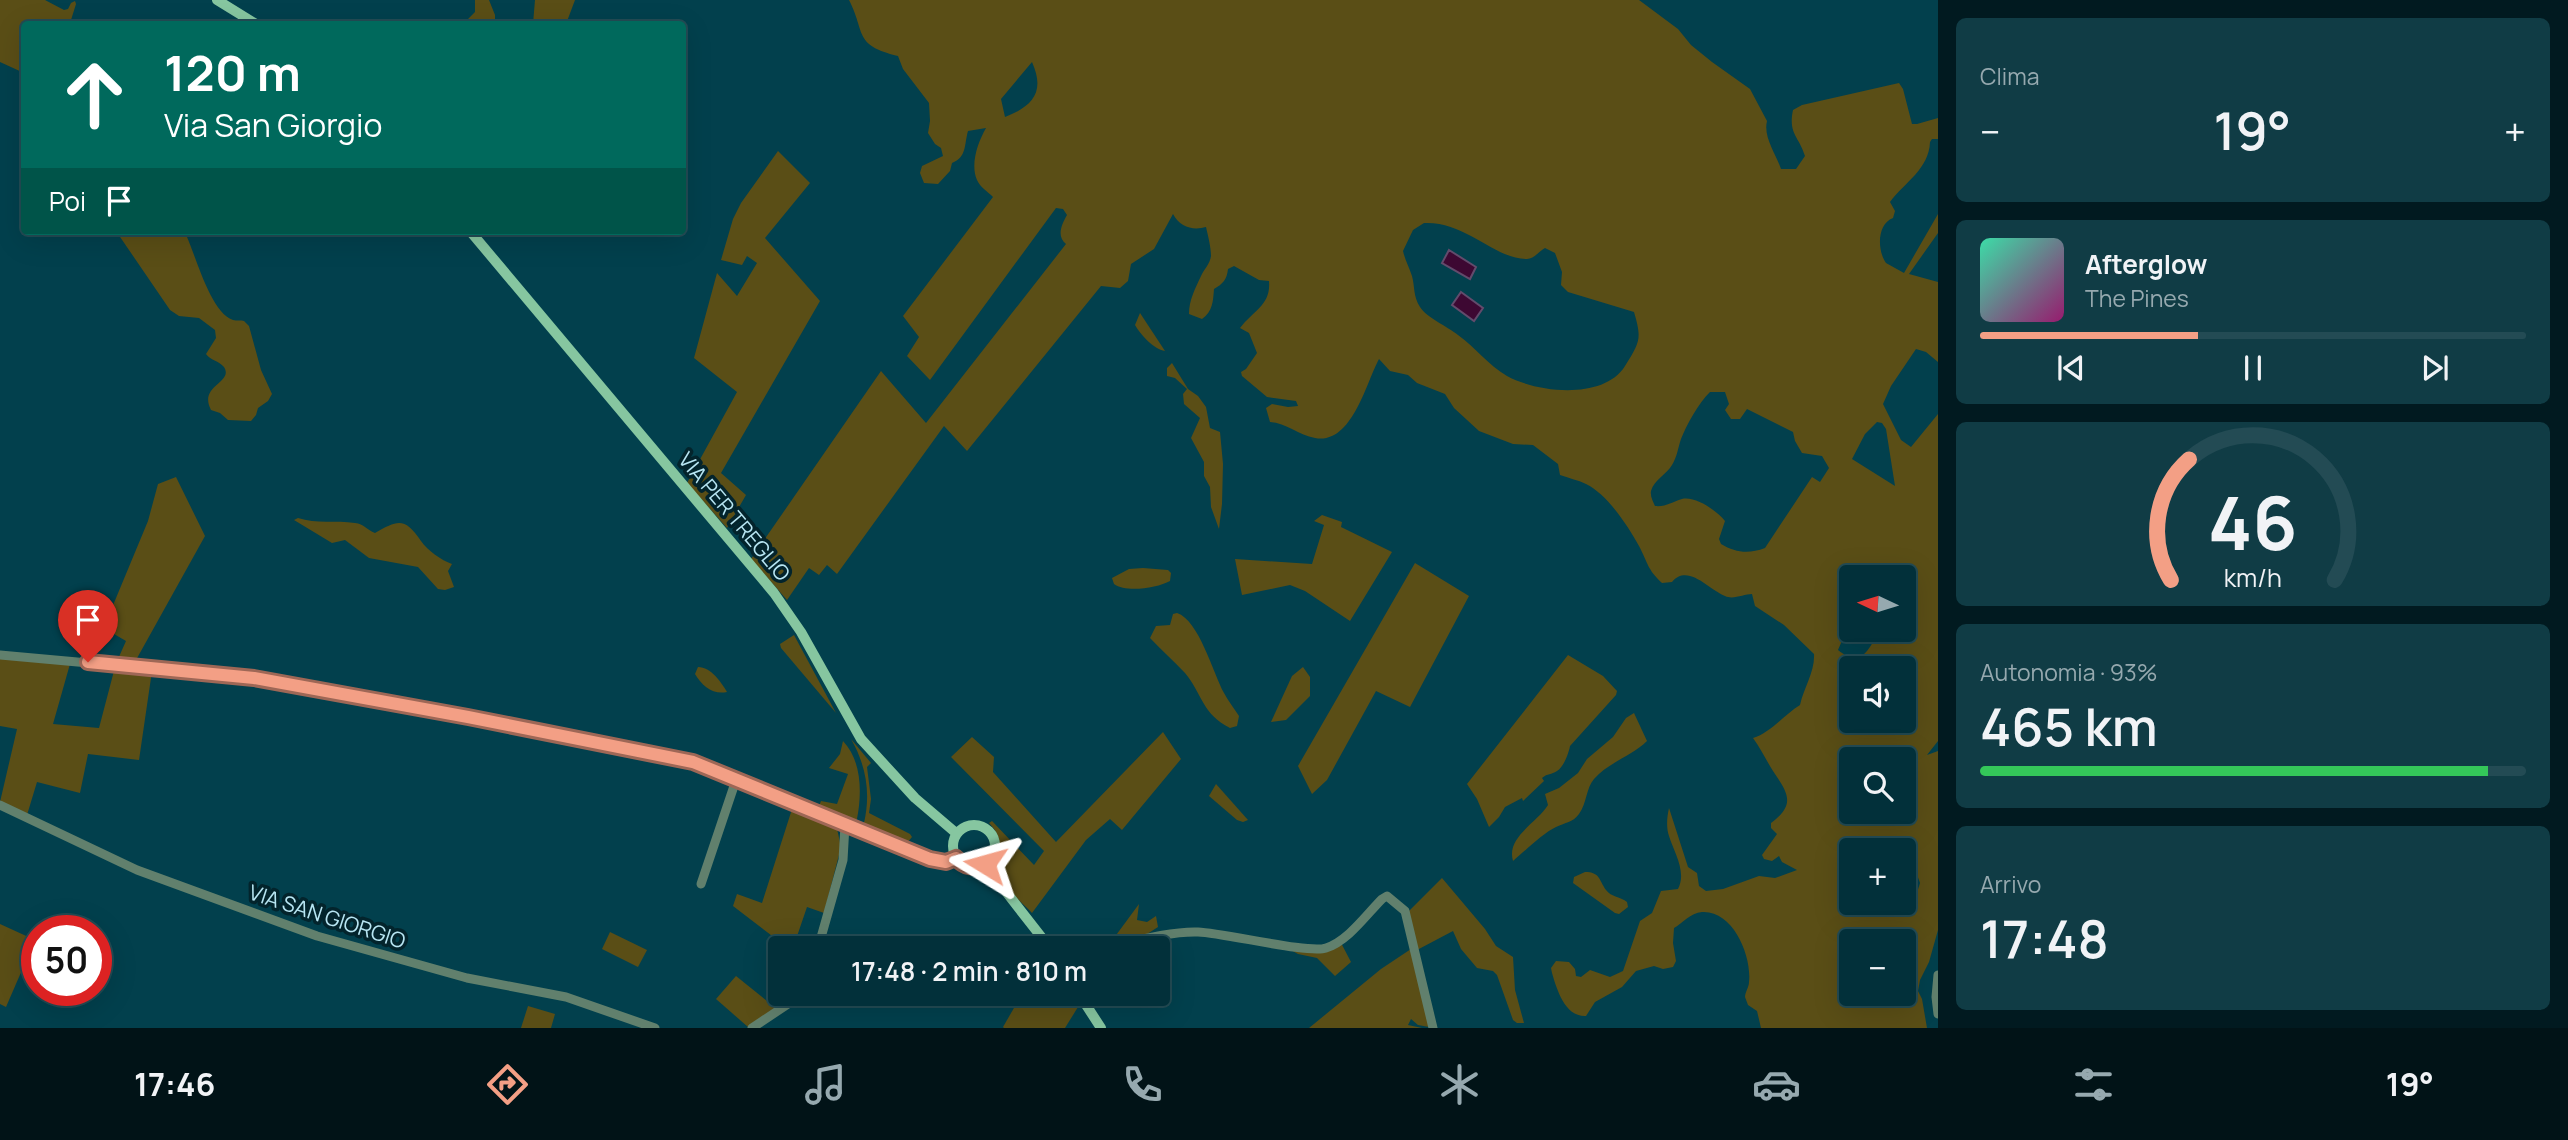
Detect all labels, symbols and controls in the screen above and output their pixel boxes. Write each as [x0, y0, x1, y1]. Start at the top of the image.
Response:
text: 120 m [164, 39, 301, 106]
icon: ahead [49, 49, 140, 140]
text: Clima [1980, 60, 2039, 92]
text: 19° [2213, 95, 2291, 166]
text: Via San Giorgio [164, 103, 382, 147]
text: − [1980, 105, 2001, 157]
text: + [2504, 105, 2526, 157]
icon: arrive [100, 182, 138, 220]
text: Poi [49, 183, 86, 219]
text: Afterglow [2085, 246, 2207, 282]
text: The Pines [2085, 282, 2189, 314]
icon: previous [2052, 349, 2090, 387]
icon: pause [2234, 349, 2272, 387]
icon: next [2416, 349, 2454, 387]
street label: VIA PER TREGLIO [673, 446, 797, 587]
text: 46 [2208, 472, 2298, 572]
text: km/h [2224, 560, 2282, 595]
north arrow [1839, 565, 1916, 642]
map controls [1839, 565, 1916, 1006]
pin [58, 590, 118, 662]
icon: arrive [69, 601, 107, 639]
button: sound [1839, 656, 1916, 733]
text: Autonomia · 93% [1980, 656, 2158, 688]
text: 465 km [1980, 691, 2158, 762]
button: search [1839, 747, 1916, 824]
position arrow [948, 827, 1022, 901]
button: + [1839, 838, 1916, 915]
text: Arrivo [1980, 868, 2041, 900]
street label: VIA SAN GIORGIO [245, 878, 409, 955]
text: 17:48 [1980, 903, 2109, 974]
speed limit sign: 50 [21, 915, 112, 1006]
button: − [1839, 929, 1916, 1006]
text: 17:48 · 2 min · 810 m [851, 953, 1087, 989]
icon: directions [483, 1060, 532, 1109]
icon: music [801, 1060, 850, 1109]
icon: phone [1118, 1060, 1167, 1109]
icon: climate [1435, 1060, 1484, 1109]
icon: car [1752, 1060, 1801, 1109]
icon: filters [2069, 1060, 2118, 1109]
text: 17:46 [134, 1062, 215, 1106]
text: 19° [2386, 1062, 2434, 1106]

